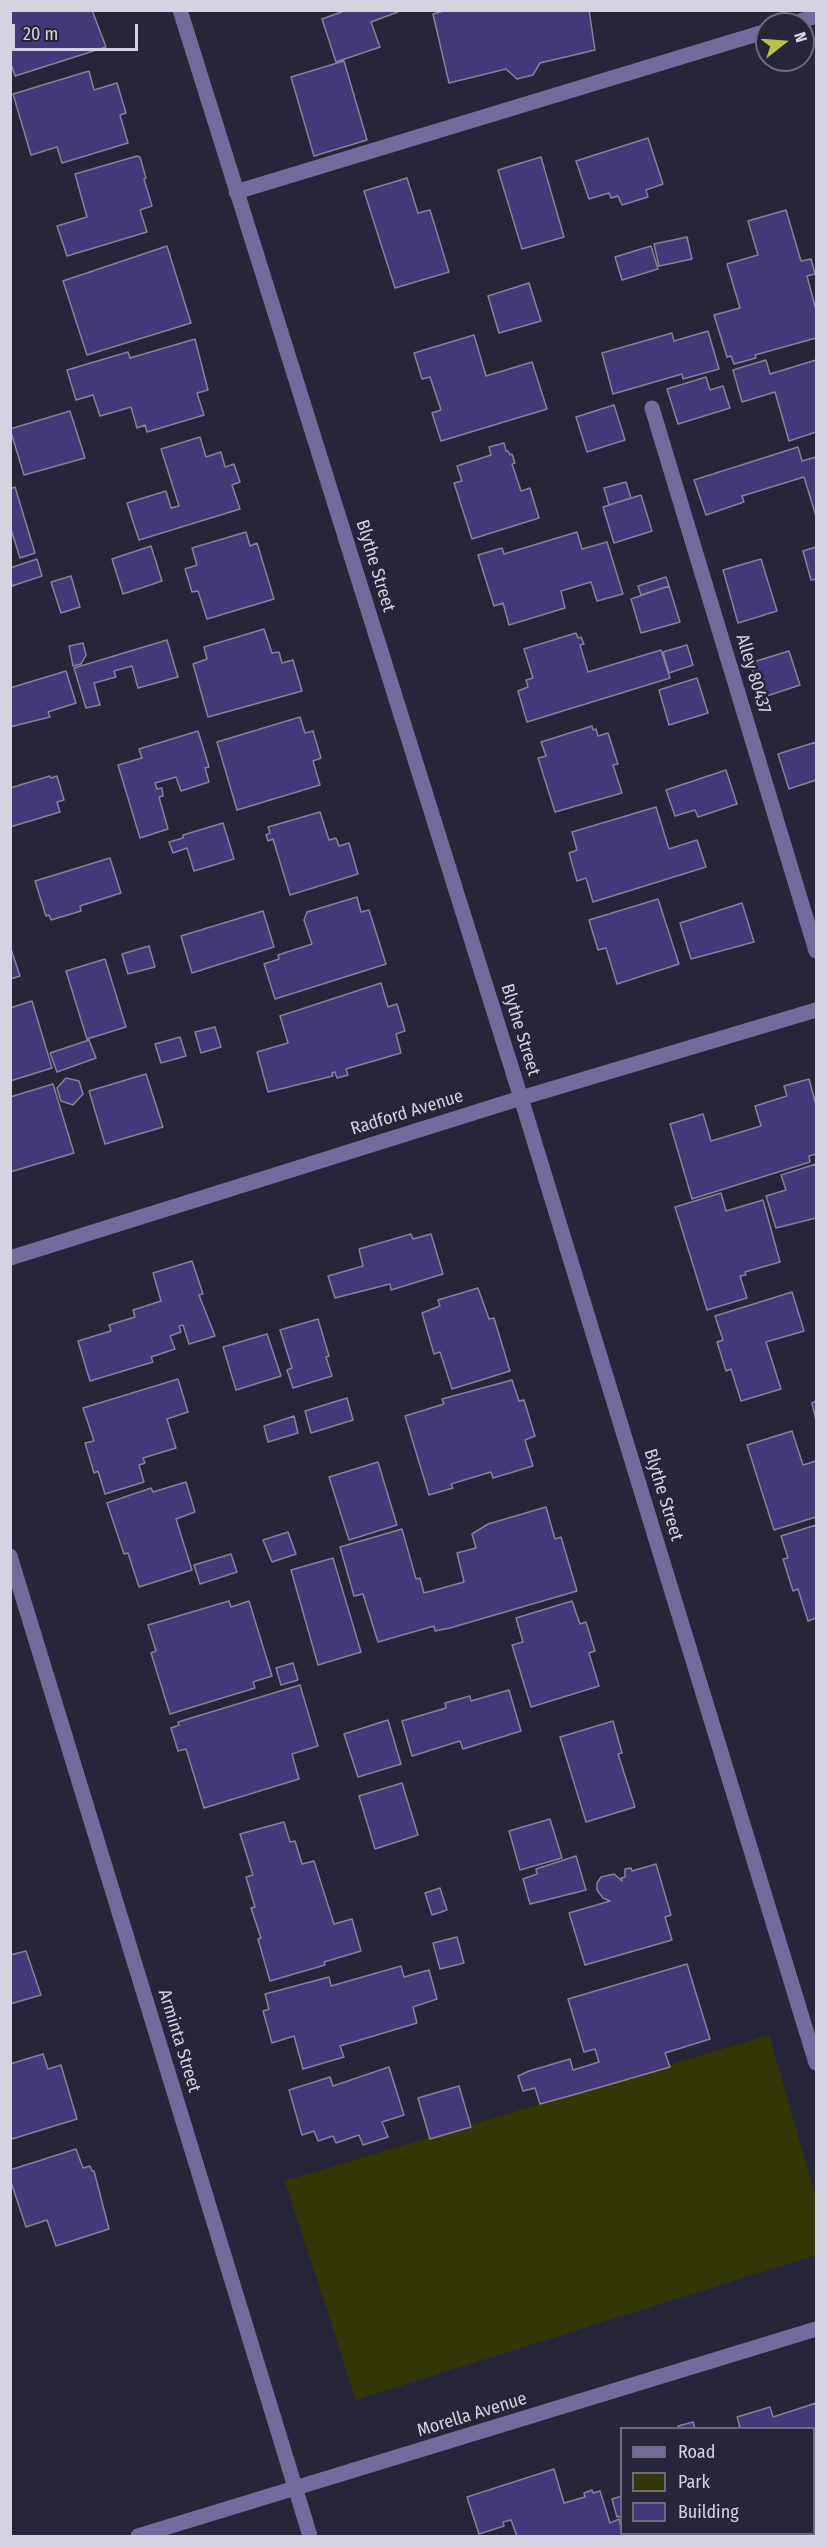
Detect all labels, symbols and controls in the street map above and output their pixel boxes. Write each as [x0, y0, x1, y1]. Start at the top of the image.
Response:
scale bar [15, 12, 141, 50]
north arrow [755, 12, 815, 72]
text: 20 m [23, 23, 58, 45]
text: N [790, 30, 811, 45]
street label: Blythe Street [351, 517, 399, 615]
street label: Alley 80437 [731, 632, 775, 716]
street label: Blythe Street [496, 981, 544, 1079]
street label: Radford Avenue [348, 1086, 466, 1140]
street label: Blythe Street [639, 1446, 687, 1544]
street label: Arminta Street [153, 1987, 205, 2095]
street label: Morella Avenue [415, 2388, 529, 2442]
legend [620, 2427, 815, 2535]
text: Road [678, 2441, 715, 2463]
text: Park [678, 2471, 710, 2493]
text: Building [678, 2501, 739, 2523]

